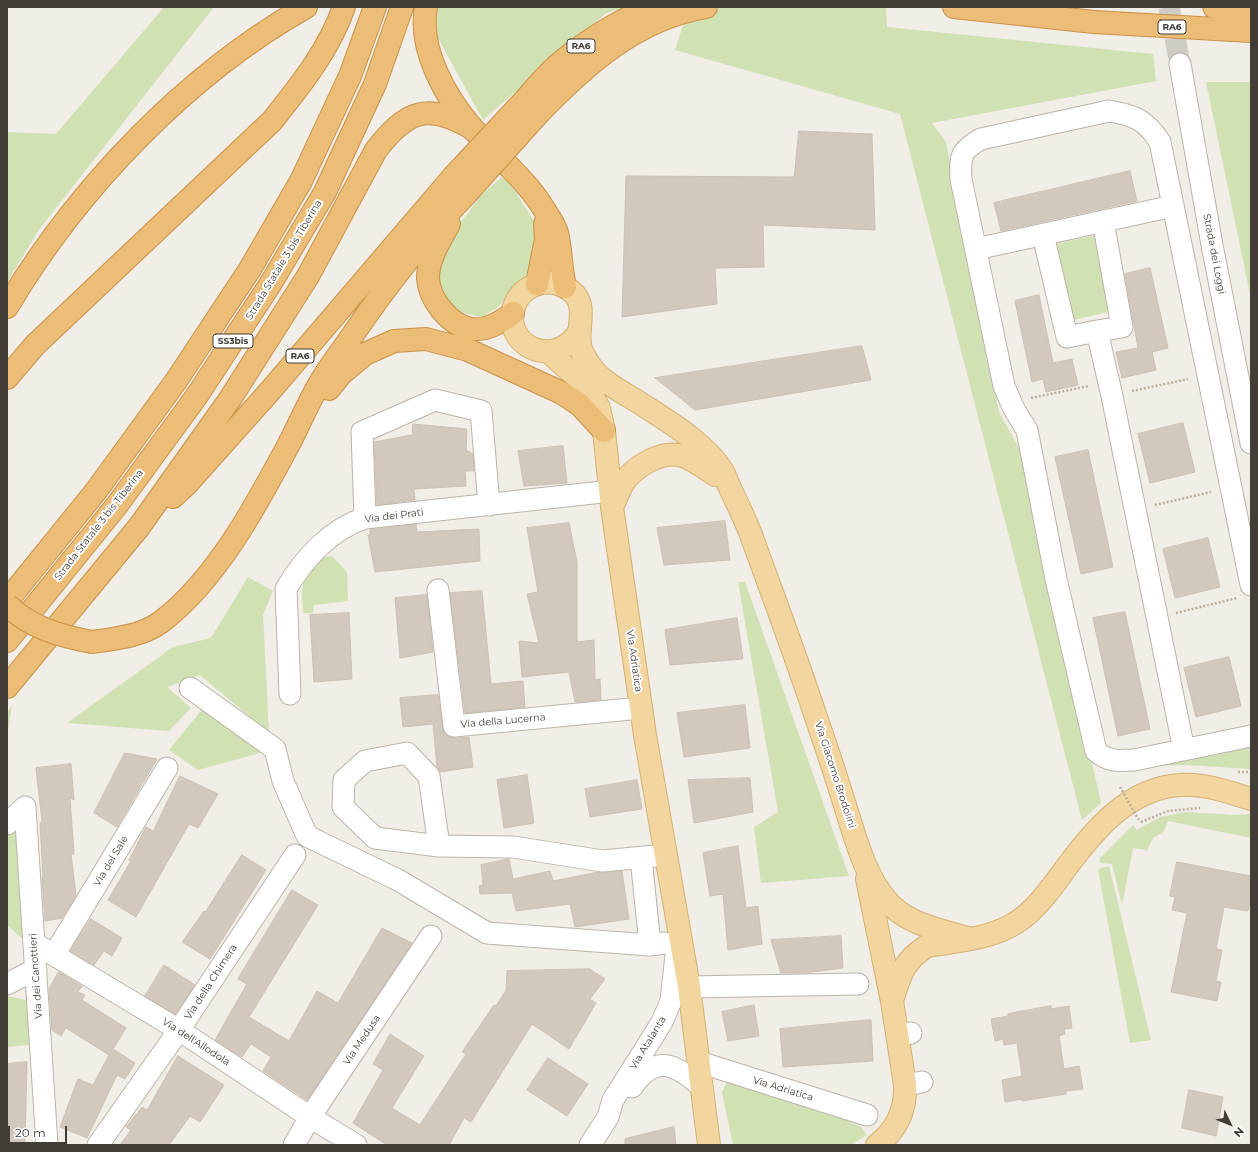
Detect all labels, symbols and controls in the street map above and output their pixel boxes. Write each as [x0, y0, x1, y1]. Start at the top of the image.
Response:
road number: RA6 [1158, 20, 1186, 34]
road number: RA6 [567, 39, 595, 53]
street label: Strada Statale 3 bis Tiberina [243, 198, 325, 322]
street label: Strada dei Loggi [1200, 213, 1228, 295]
road number: SS3bis [213, 334, 253, 348]
road number: RA6 [286, 349, 314, 363]
street label: Strada Statale 3 bis Tiberina [52, 467, 146, 583]
street label: Via dei Prati [364, 506, 424, 526]
street label: Via Adriatica [624, 629, 644, 693]
street label: Via della Lucerna [460, 711, 546, 731]
street label: Via Giacomo Brodolini [812, 720, 858, 830]
street label: Via del Sale [91, 834, 131, 888]
street label: Via dei Canottieri [27, 933, 45, 1019]
street label: Via della Chimera [182, 942, 240, 1022]
street label: Via Medusa [341, 1013, 383, 1067]
street label: Via Atalanta [627, 1014, 669, 1072]
street label: Via dell'Allodola [160, 1016, 232, 1068]
street label: Via Adriatica [751, 1074, 815, 1104]
north arrow [1210, 1104, 1250, 1144]
scale bar [10, 1118, 69, 1144]
text: N [1231, 1124, 1247, 1140]
text: 20 m [15, 1125, 46, 1140]

